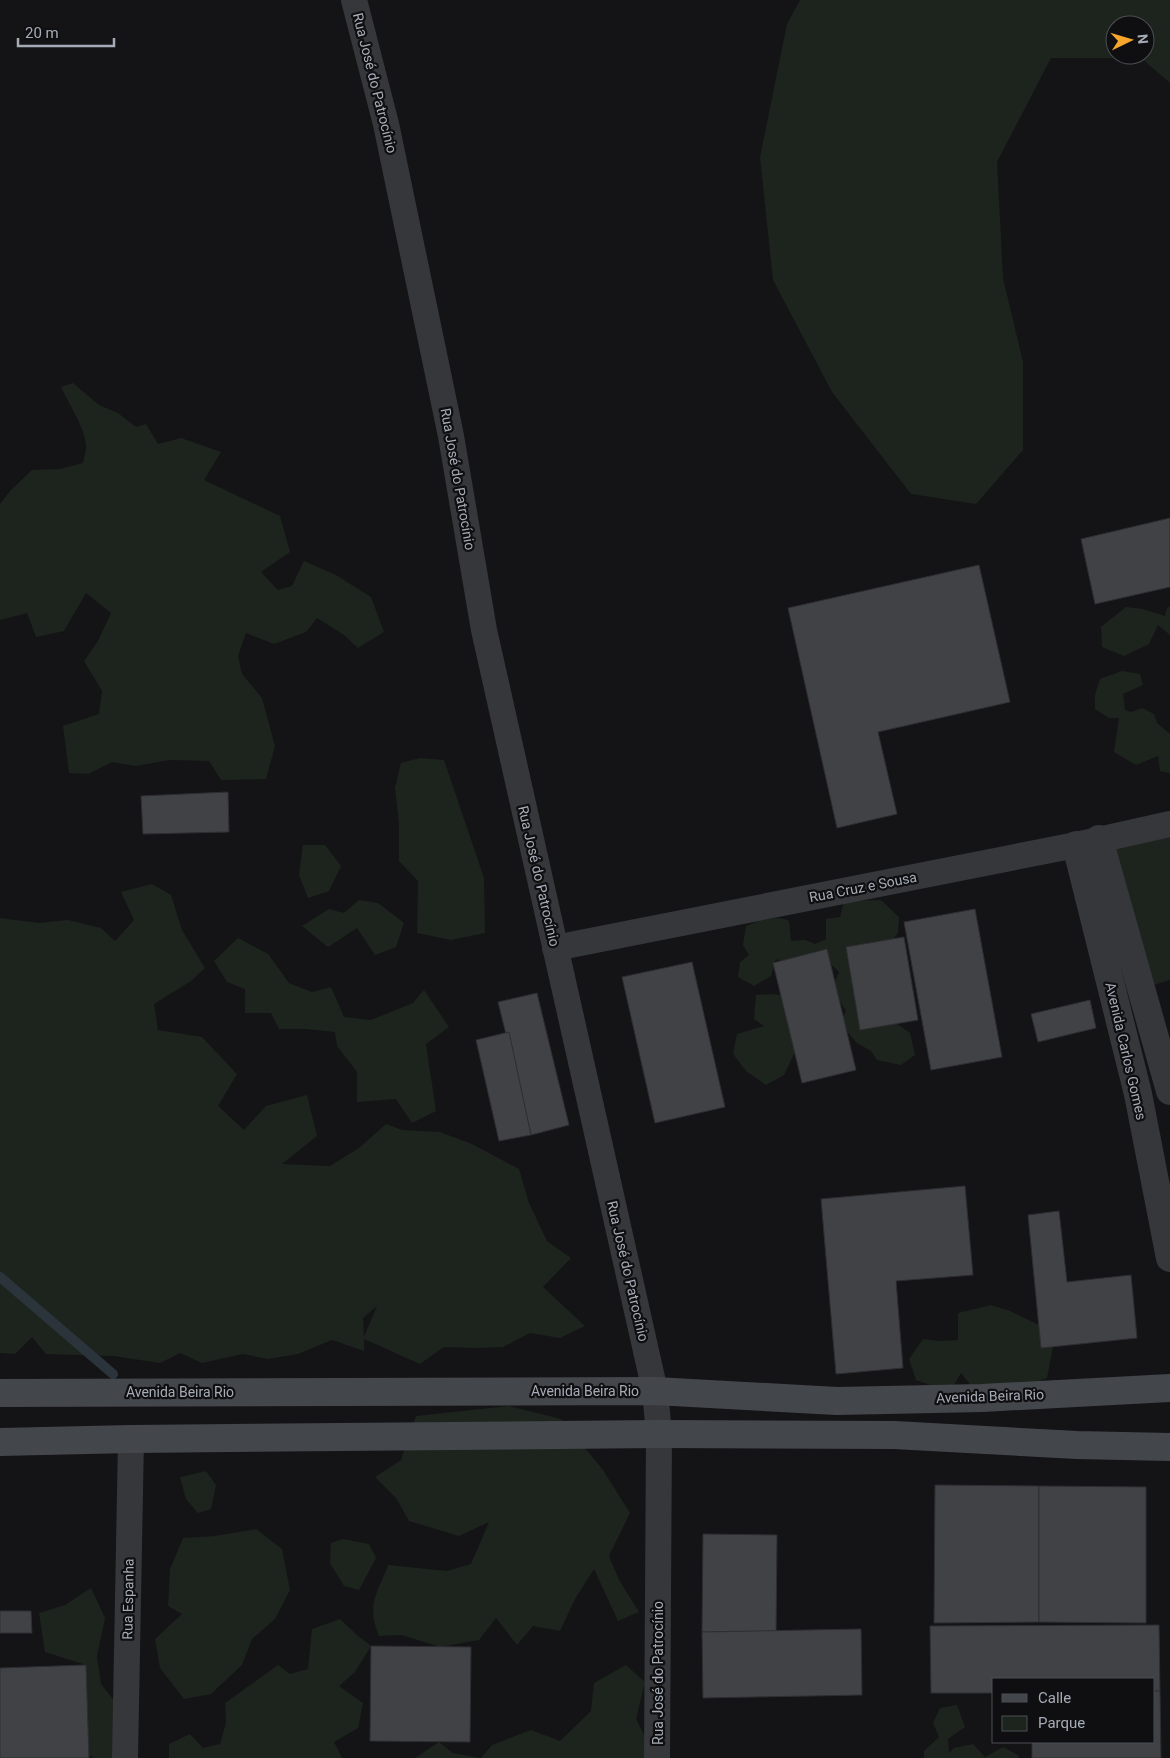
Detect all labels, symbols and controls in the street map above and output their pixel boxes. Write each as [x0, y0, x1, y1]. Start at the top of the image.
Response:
street label: Rua José do Patrocínio [350, 11, 400, 155]
scale bar [18, 15, 114, 47]
north arrow [1105, 15, 1155, 65]
text: 20 m [25, 24, 59, 42]
text: N [1135, 33, 1151, 44]
street label: Rua José do Patrocínio [438, 407, 478, 551]
street label: Rua José do Patrocínio [515, 804, 563, 948]
street label: Rua Cruz e Sousa [808, 869, 918, 905]
street label: Avenida Carlos Gomes [1102, 980, 1150, 1122]
street label: Rua José do Patrocínio [604, 1199, 652, 1343]
street label: Avenida Beira Rio [531, 1383, 639, 1399]
street label: Avenida Beira Rio [126, 1384, 234, 1400]
street label: Avenida Beira Rio [936, 1386, 1044, 1406]
street label: Rua Espanha [119, 1558, 137, 1640]
street label: Rua José do Patrocínio [650, 1601, 666, 1745]
legend [992, 1678, 1155, 1743]
text: Calle [1038, 1689, 1071, 1707]
text: Parque [1038, 1714, 1085, 1732]

